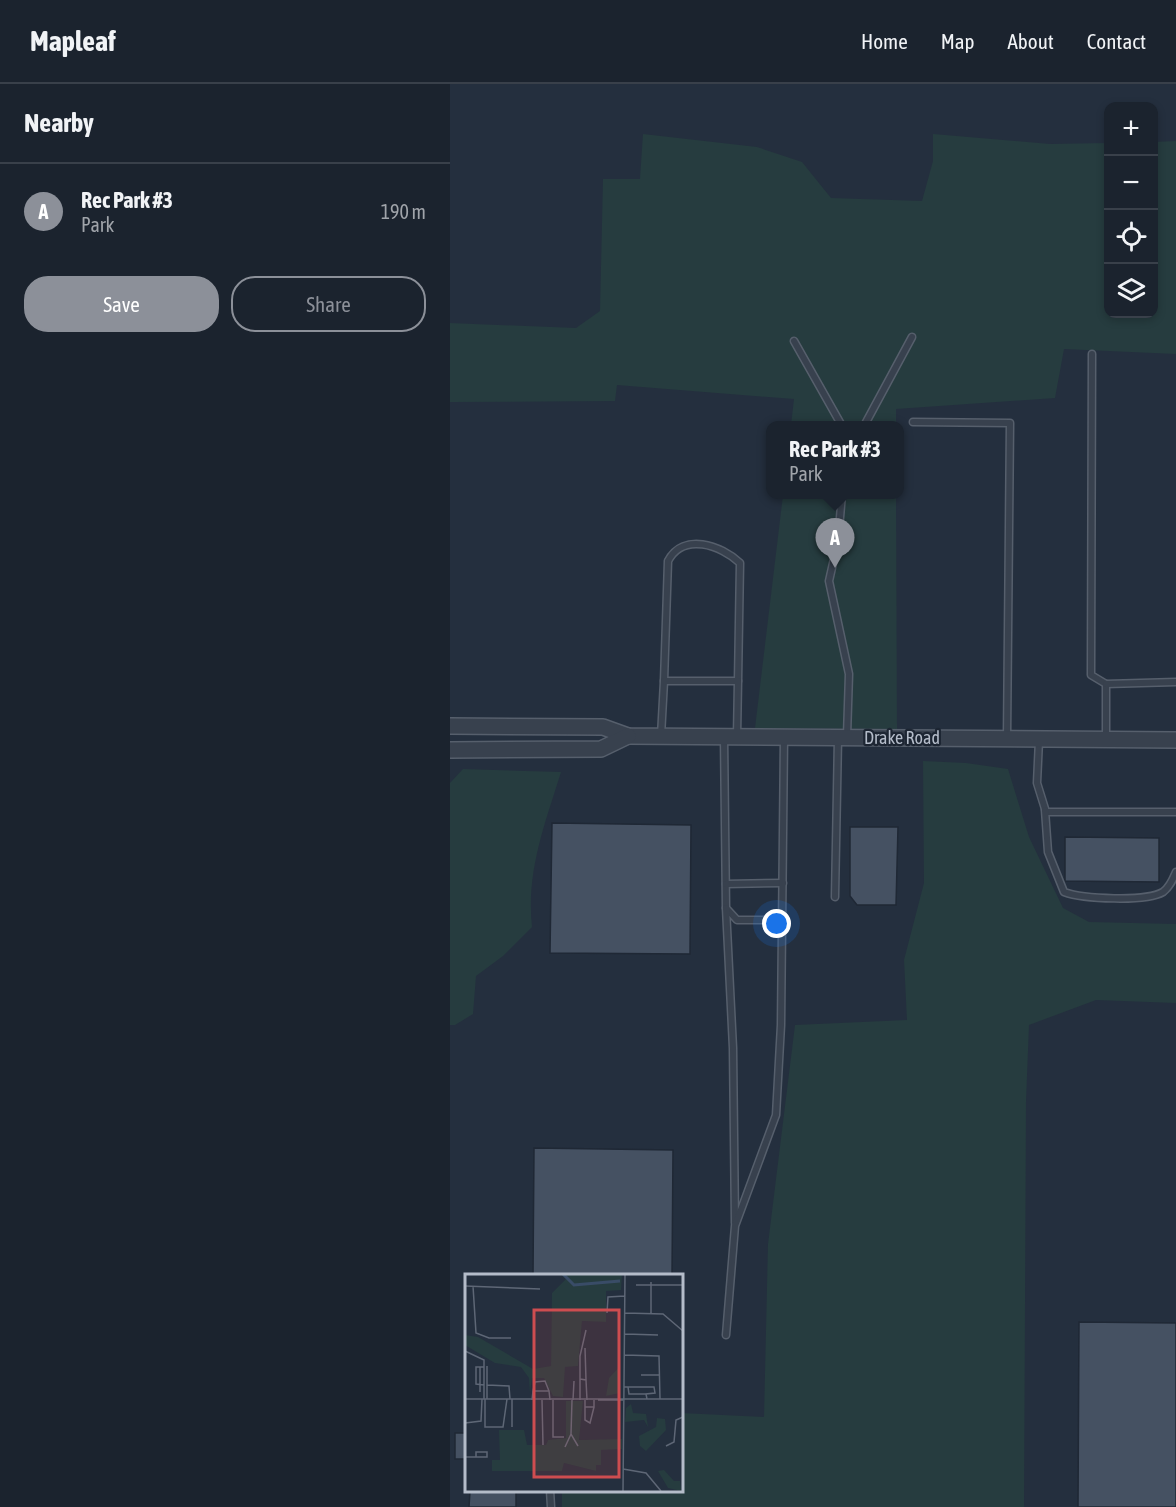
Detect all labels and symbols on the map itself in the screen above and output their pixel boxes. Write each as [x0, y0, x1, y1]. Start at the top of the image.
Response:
pin: A [816, 518, 854, 568]
street label: Drake Road [864, 727, 940, 748]
your location [762, 909, 791, 938]
inset map [465, 1274, 682, 1492]

